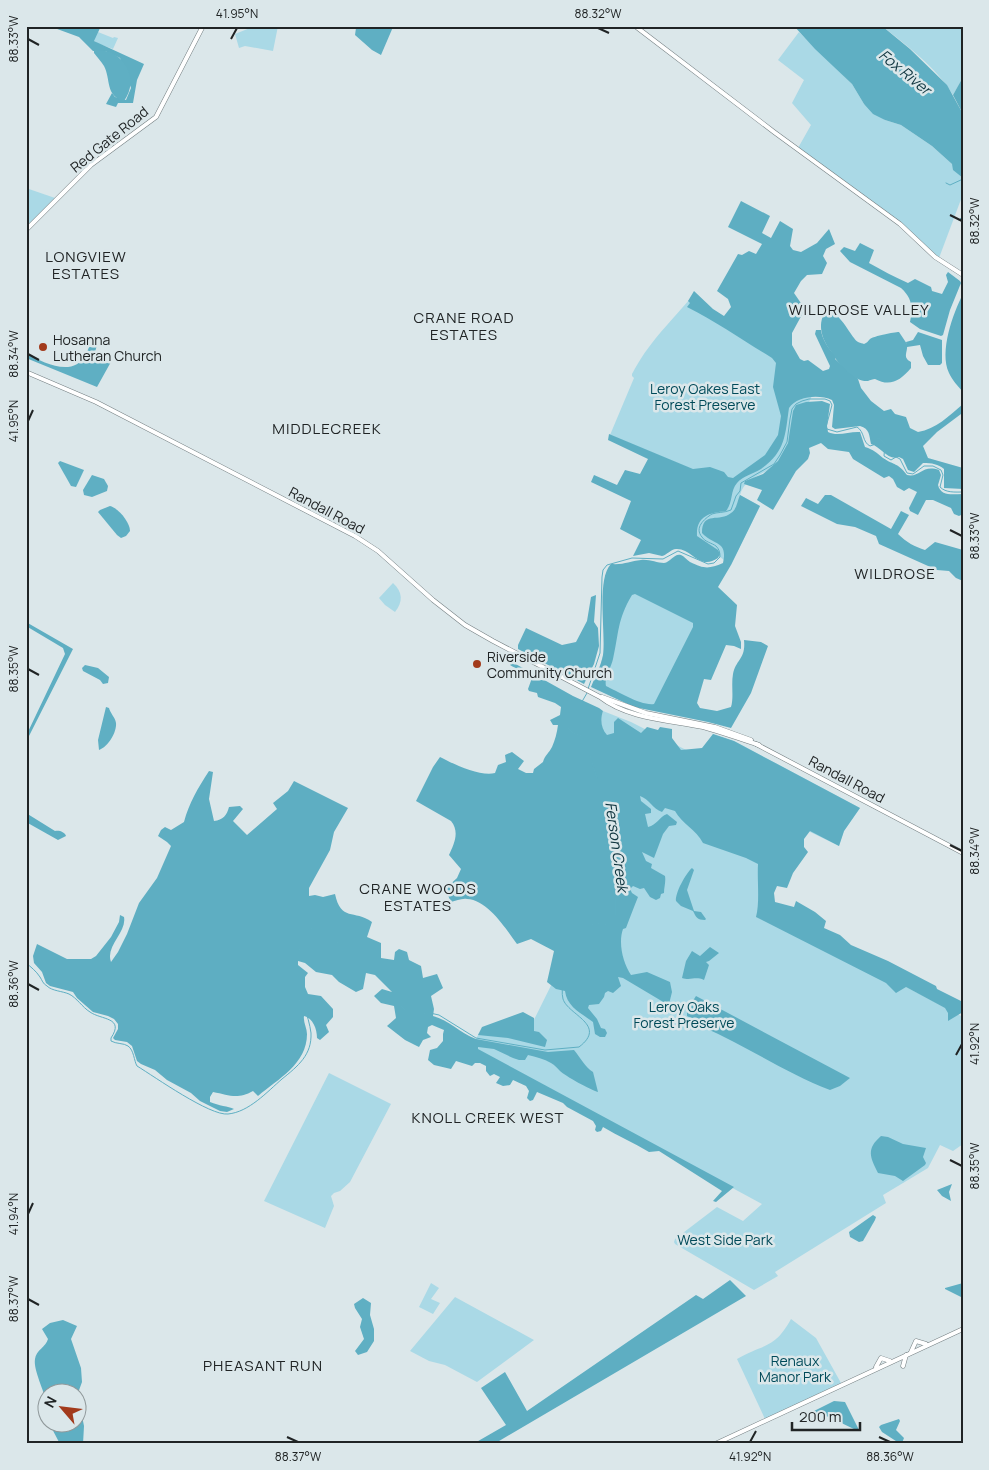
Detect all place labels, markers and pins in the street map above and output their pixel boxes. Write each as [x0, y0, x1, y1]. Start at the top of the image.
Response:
place label: Hosanna Lutheran Church [53, 330, 162, 365]
marker: Hosanna Lutheran Church [37, 341, 49, 353]
place label: Riverside Community Church [487, 647, 612, 682]
marker: Riverside Community Church [471, 658, 483, 670]

